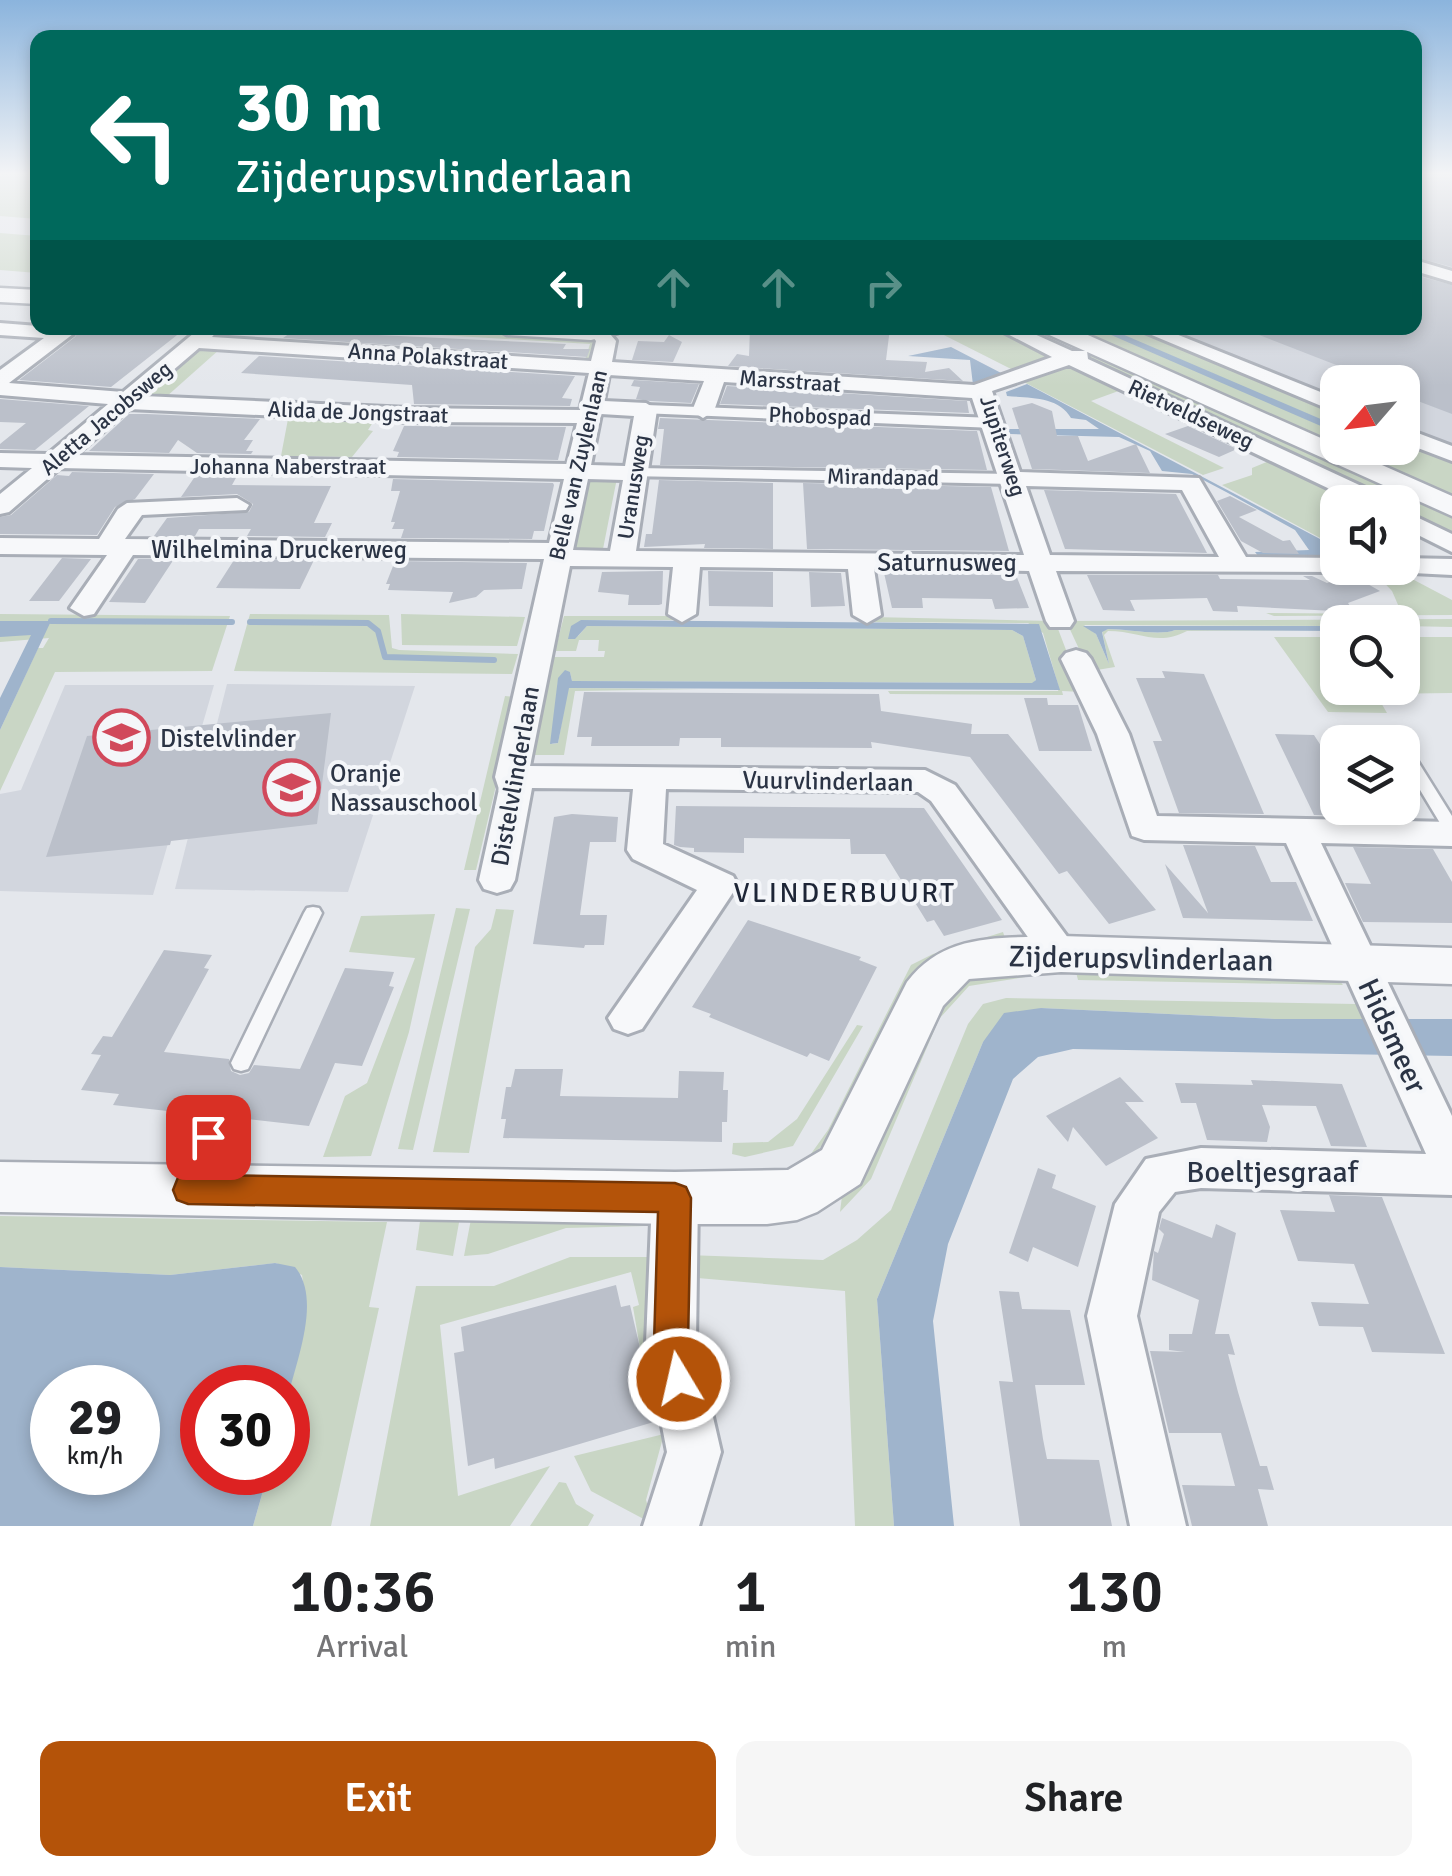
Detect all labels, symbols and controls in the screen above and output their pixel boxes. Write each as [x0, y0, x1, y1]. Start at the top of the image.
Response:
text: 30 m [235, 64, 383, 150]
icon: left [70, 70, 200, 200]
text: Zijderupsvlinderlaan [235, 150, 633, 205]
icon: left [541, 260, 596, 315]
icon: ahead [646, 260, 701, 315]
icon: ahead [751, 260, 806, 315]
icon: right [856, 260, 911, 315]
street label: Anna Polakstraat [347, 337, 509, 375]
street label: Aletta Jacobsweg [35, 355, 177, 481]
street label: Marsstraat [738, 364, 842, 398]
north arrow [1320, 365, 1420, 465]
map controls [1320, 365, 1420, 825]
street label: Belle van Zuylenlaan [543, 367, 613, 563]
street label: Rietveldseweg [1124, 373, 1258, 455]
street label: Jupiterweg [974, 392, 1032, 500]
street label: Alida de Jongstraat [267, 395, 449, 429]
street label: Phobospad [768, 401, 872, 431]
street label: Uranusweg [611, 433, 655, 541]
street label: Johanna Naberstraat [190, 453, 386, 480]
street label: Mirandapad [827, 463, 939, 491]
button: sound [1320, 485, 1420, 585]
street label: Wilhelmina Druckerweg [151, 534, 407, 565]
street label: Saturnusweg [877, 547, 1017, 578]
button: search [1320, 605, 1420, 705]
street label: Distelvlinderlaan [484, 683, 546, 869]
school or university icon: Distelvlinder [91, 708, 151, 768]
place label: Distelvlinder [160, 723, 297, 754]
button: layers [1320, 725, 1420, 825]
school or university icon: Oranje Nassauschool [261, 757, 321, 817]
place label: Oranje Nassauschool [330, 758, 478, 818]
street label: Vuurvlinderlaan [742, 764, 914, 798]
district label: VLINDERBUURT [733, 876, 957, 910]
street label: Zijderupsvlinderlaan [1008, 938, 1274, 980]
street label: Hidsmeer [1349, 973, 1435, 1099]
pin [166, 1095, 251, 1180]
icon: arrive [181, 1110, 236, 1165]
street label: Boeltjesgraaf [1186, 1154, 1360, 1191]
position arrow [627, 1327, 731, 1431]
speed limit sign: 30 [180, 1365, 310, 1495]
text: 29 [68, 1387, 122, 1449]
text: km/h [67, 1440, 123, 1471]
text: 10:36 [289, 1555, 436, 1629]
text: 1 [734, 1555, 767, 1629]
text: 130 [1066, 1555, 1163, 1629]
text: Arrival [316, 1627, 409, 1666]
text: min [725, 1627, 776, 1666]
text: m [1101, 1627, 1127, 1666]
button: Exit [40, 1741, 716, 1856]
button: Share [736, 1741, 1412, 1856]

